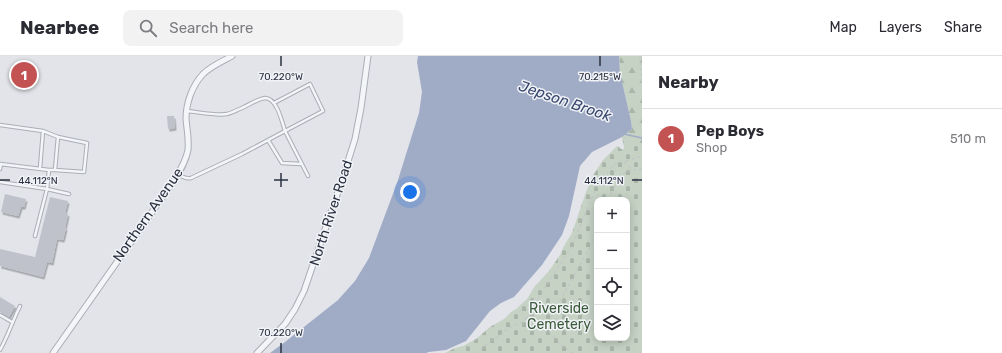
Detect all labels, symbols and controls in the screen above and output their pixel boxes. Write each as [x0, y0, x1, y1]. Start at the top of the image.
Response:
search box [123, 10, 403, 46]
text: Nearbee [20, 16, 99, 39]
icon: search [137, 17, 159, 39]
text: Search here [169, 19, 254, 37]
text: Map [830, 19, 857, 36]
text: Layers [879, 19, 922, 36]
text: Share [944, 19, 982, 36]
pin: 1 [11, 60, 37, 90]
text: 70.220°W [259, 71, 303, 83]
text: 70.215°W [579, 71, 621, 83]
text: Nearby [658, 72, 719, 92]
water label: Jepson Brook [517, 77, 614, 125]
text: Pep Boys [696, 122, 764, 140]
text: 1 [668, 131, 674, 146]
text: 510 m [950, 131, 986, 146]
text: Shop [696, 140, 727, 155]
street label: North River Road [306, 158, 356, 268]
street label: Northern Avenue [109, 165, 187, 265]
text: 44.112°N [18, 175, 58, 187]
text: 44.112°N [584, 175, 624, 187]
your location [400, 182, 420, 202]
map controls [594, 197, 630, 341]
button: + [594, 197, 630, 233]
button: − [594, 233, 630, 269]
button: locate [594, 269, 630, 305]
park label: Riverside Cemetery [527, 300, 591, 333]
button: layers [594, 305, 630, 341]
text: 70.220°W [259, 327, 303, 339]

